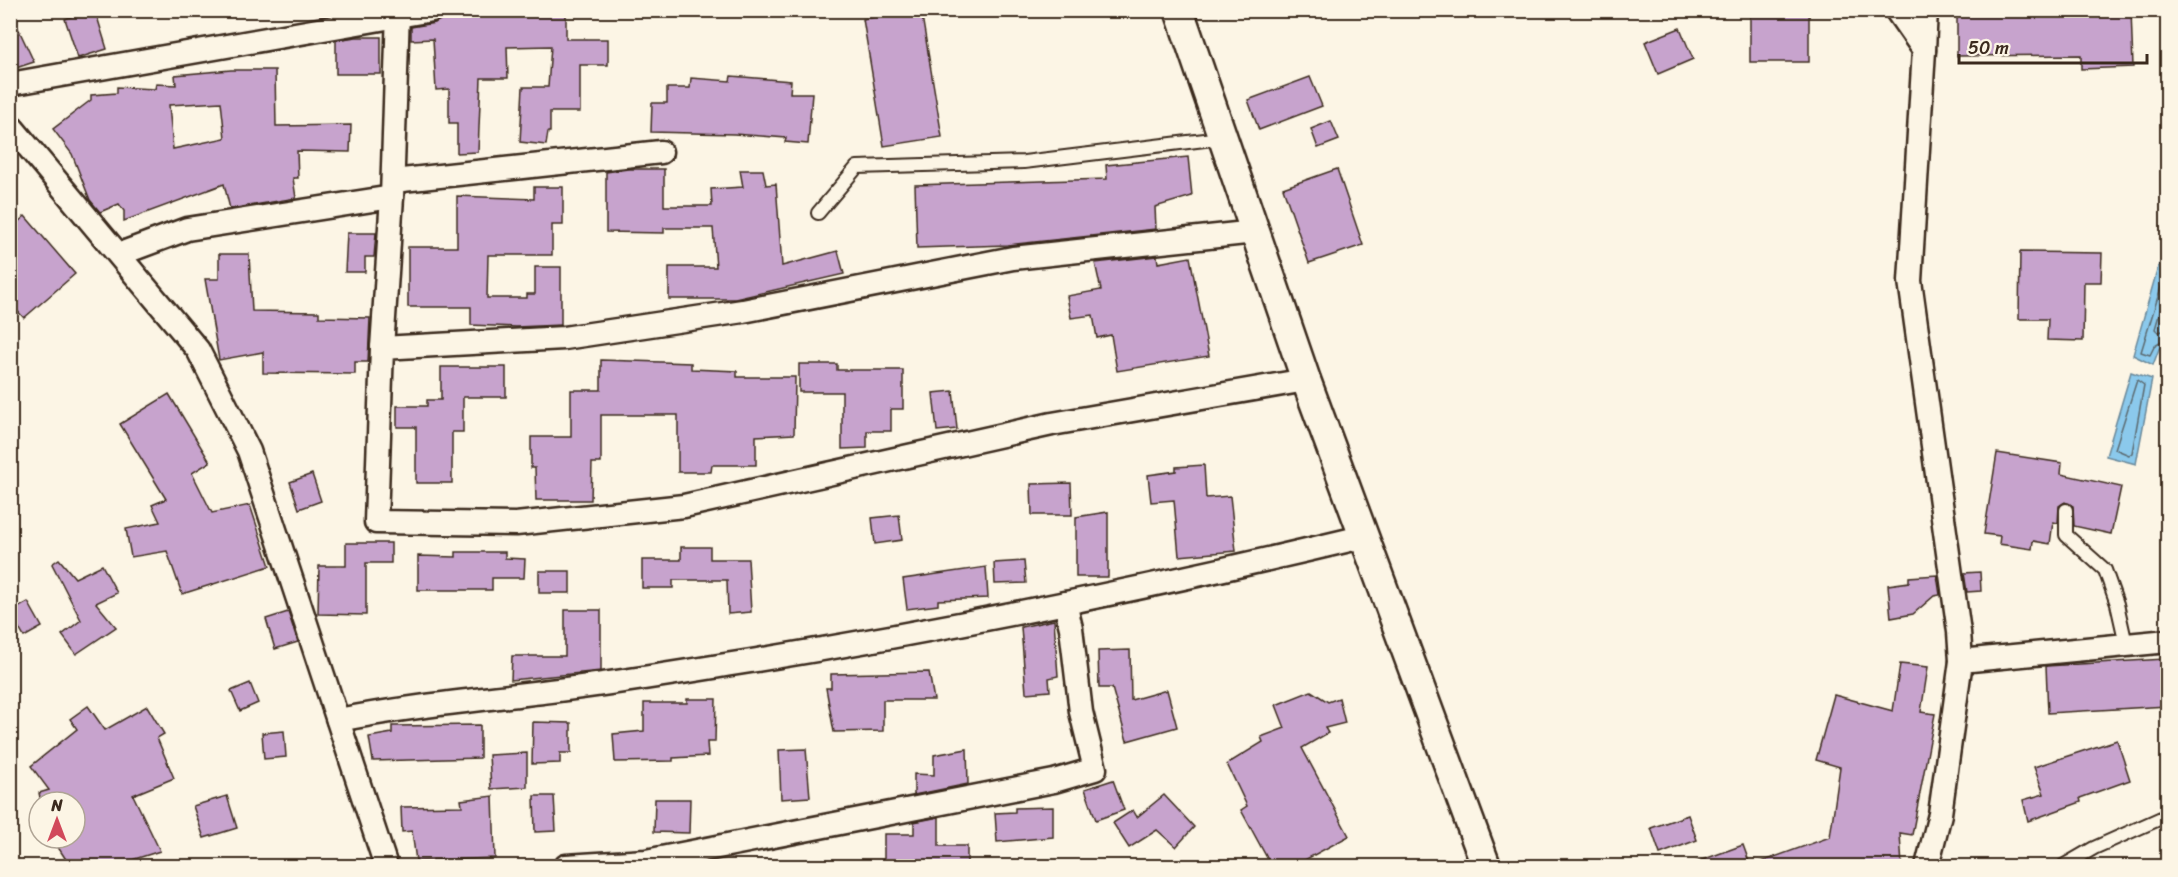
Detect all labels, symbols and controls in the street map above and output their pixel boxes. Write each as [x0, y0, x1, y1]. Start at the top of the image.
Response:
scale bar [1959, 27, 2146, 65]
text: 50 m [1968, 32, 2009, 64]
north arrow [27, 790, 87, 850]
text: N [50, 791, 63, 820]

